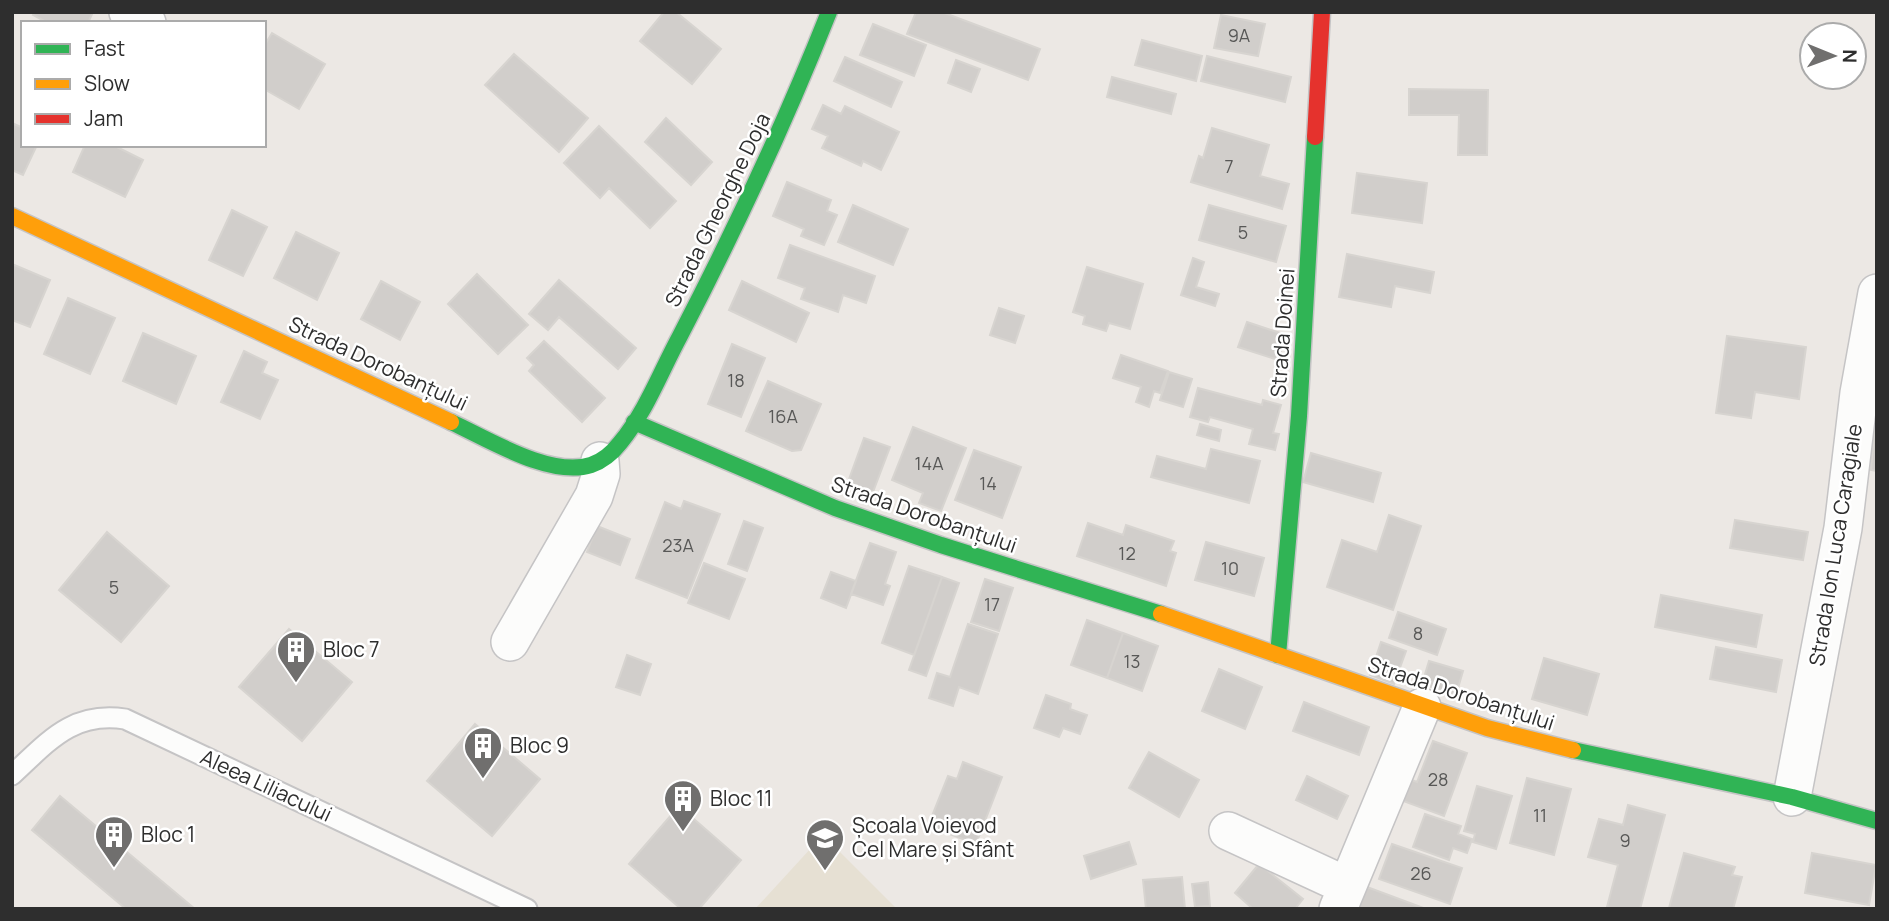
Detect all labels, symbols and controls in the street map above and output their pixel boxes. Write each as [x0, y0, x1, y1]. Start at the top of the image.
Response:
legend [21, 21, 266, 147]
north arrow [1798, 21, 1868, 91]
house number: 9A [1228, 23, 1251, 47]
text: Fast [84, 34, 125, 62]
text: N [1837, 49, 1863, 63]
text: Slow [84, 69, 130, 97]
text: Jam [84, 104, 123, 132]
street label: Strada Gheorghe Doja [658, 108, 776, 311]
house number: 7 [1224, 154, 1234, 178]
house number: 5 [1238, 220, 1248, 244]
street label: Strada Doinei [1264, 267, 1300, 398]
street label: Strada Dorobanțului [284, 309, 472, 417]
house number: 18 [727, 368, 745, 392]
house number: 16A [768, 404, 798, 428]
street label: Strada Ion Luca Caragiale [1802, 422, 1868, 668]
house number: 14A [914, 451, 944, 475]
street label: Strada Dorobanțului [828, 469, 1021, 559]
house number: 14 [979, 471, 997, 495]
house number: 23A [662, 533, 694, 557]
house number: 12 [1118, 541, 1136, 565]
house number: 10 [1221, 556, 1239, 580]
house number: 5 [109, 575, 119, 599]
house number: 17 [984, 592, 1000, 616]
house number: 8 [1413, 621, 1423, 645]
building icon: Bloc 7 [275, 629, 317, 684]
place label: Bloc 7 [323, 635, 380, 663]
house number: 13 [1124, 649, 1140, 673]
street label: Strada Dorobanțului [1364, 650, 1558, 736]
building icon: Bloc 9 [462, 725, 504, 780]
place label: Bloc 9 [510, 731, 569, 759]
street label: Aleea Liliacului [196, 742, 337, 828]
house number: 28 [1428, 767, 1448, 791]
building icon: Bloc 11 [662, 778, 704, 833]
place label: Bloc 11 [710, 784, 772, 812]
house number: 11 [1533, 803, 1547, 827]
place label: Școala Voievod Cel Mare și Sfânt [852, 811, 1014, 863]
building icon: Bloc 1 [93, 814, 135, 869]
school or university icon: Școala Voievod Cel Mare și Sfânt [804, 817, 846, 872]
place label: Bloc 1 [141, 820, 195, 848]
house number: 9 [1619, 828, 1631, 852]
house number: 26 [1410, 861, 1432, 885]

